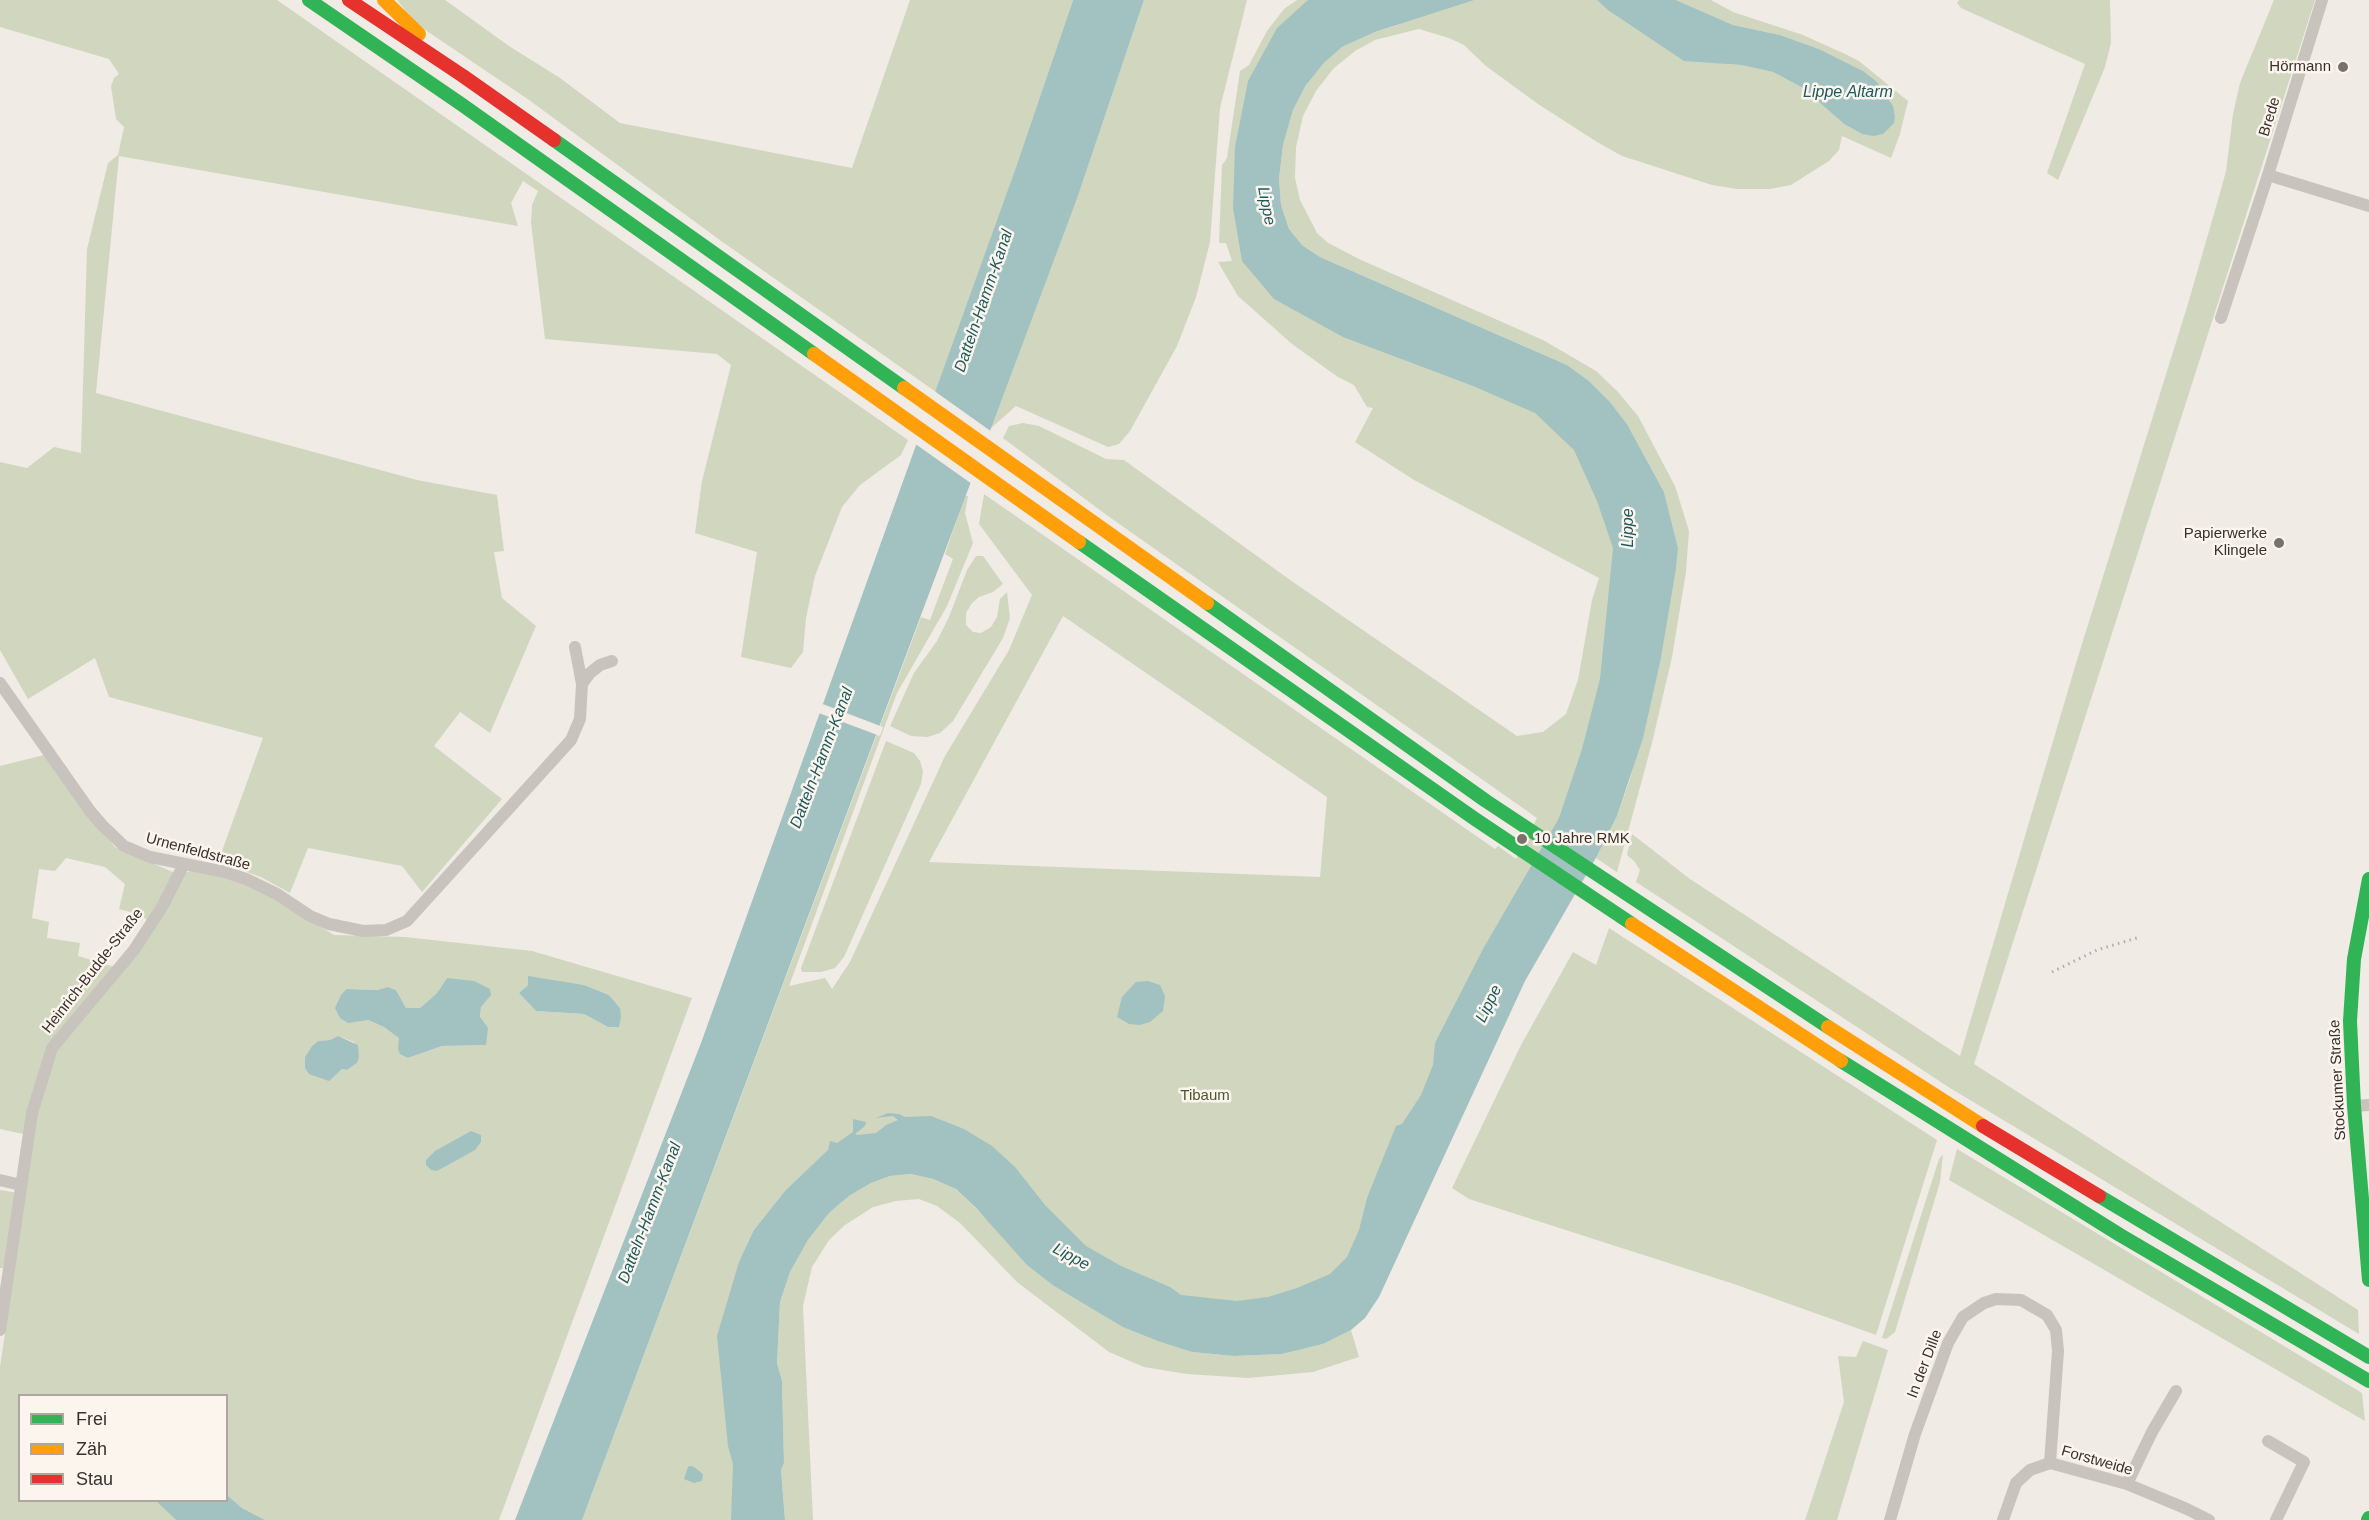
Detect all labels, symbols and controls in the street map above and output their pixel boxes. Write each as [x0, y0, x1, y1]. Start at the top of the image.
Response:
place label: Hörmann [2269, 58, 2331, 76]
marker: Hörmann [2336, 60, 2350, 74]
water label: Lippe Altarm [1803, 83, 1893, 103]
street label: Brede [2256, 95, 2284, 139]
water label: Lippe [1253, 185, 1279, 227]
water label: Datteln-Hamm-Kanal [951, 227, 1017, 375]
water label: Lippe [1619, 508, 1639, 548]
place label: Papierwerke Klingele [2184, 525, 2267, 560]
marker: Papierwerke Klingele [2272, 536, 2286, 550]
water label: Datteln-Hamm-Kanal [786, 685, 858, 831]
street label: Urnenfeldstraße [144, 829, 252, 875]
place label: 10 Jahre RMK [1534, 830, 1630, 848]
marker: 10 Jahre RMK [1515, 832, 1529, 846]
street label: Heinrich-Budde-Straße [39, 905, 147, 1037]
water label: Lippe [1472, 982, 1506, 1026]
street label: Stockumer Straße [2326, 1019, 2350, 1141]
park label: Tibaum [1180, 1087, 1230, 1105]
water label: Datteln-Hamm-Kanal [614, 1140, 686, 1286]
water label: Lippe [1049, 1239, 1093, 1275]
street label: In der Dille [1904, 1327, 1946, 1401]
legend [18, 1394, 228, 1502]
text: Frei [76, 1409, 107, 1429]
text: Zäh [76, 1439, 107, 1459]
street label: Forstweide [2059, 1442, 2135, 1480]
text: Stau [76, 1469, 113, 1489]

